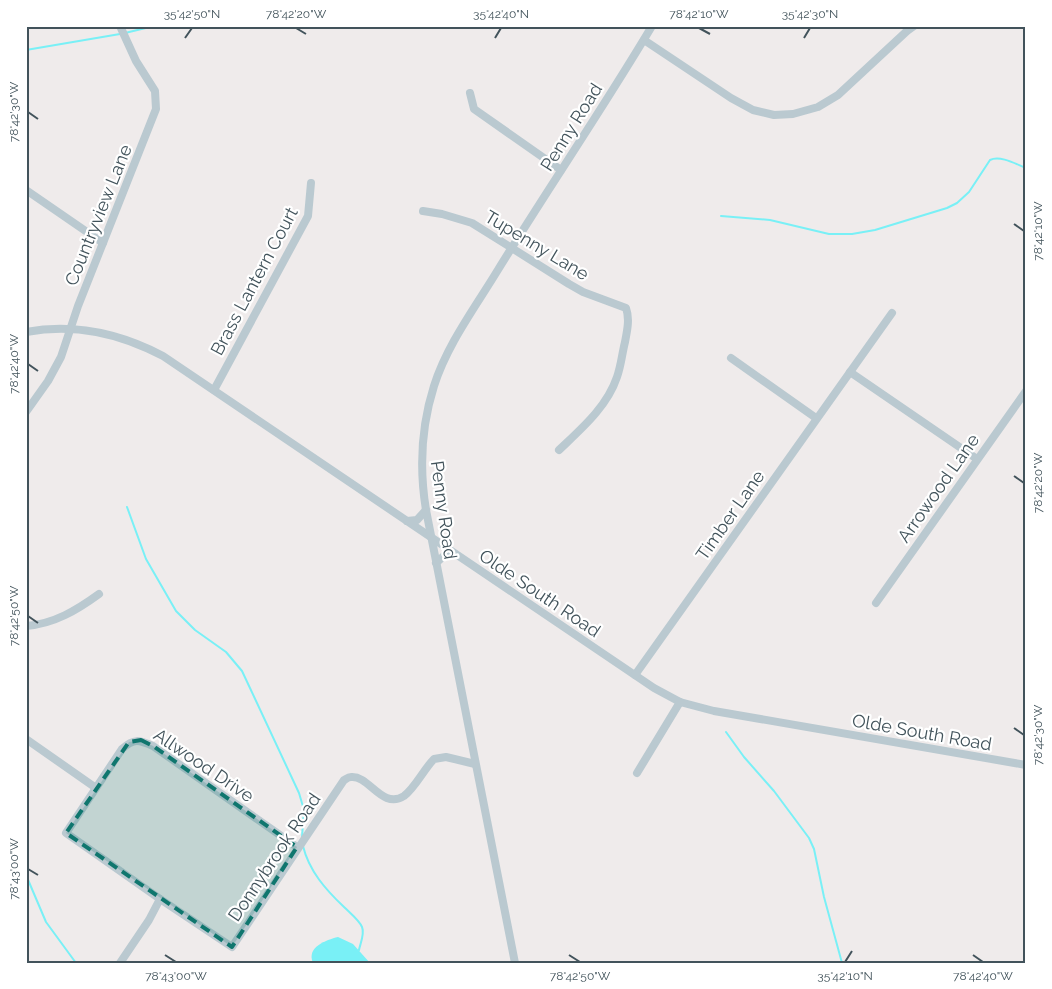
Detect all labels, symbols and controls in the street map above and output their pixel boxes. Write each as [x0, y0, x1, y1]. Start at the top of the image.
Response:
text: 35°42'50"N [164, 7, 220, 21]
text: 78°42'20"W [266, 7, 327, 21]
text: 35°42'40"N [473, 7, 529, 21]
text: 78°42'10"W [669, 7, 729, 21]
text: 35°42'30"N [782, 7, 838, 21]
street label: Penny Road [536, 79, 606, 175]
text: 78°42'30"W [7, 81, 21, 142]
street label: Countryview Lane [60, 141, 136, 289]
text: 78°42'10"W [1031, 201, 1045, 261]
street label: Brass Lantern Court [206, 203, 302, 359]
street label: Tupenny Lane [481, 206, 593, 285]
text: 78°42'40"W [7, 334, 21, 394]
street label: Arrowood Lane [893, 429, 983, 546]
text: 78°42'20"W [1031, 452, 1045, 513]
street label: Penny Road [427, 459, 461, 561]
street label: Timber Lane [691, 466, 769, 564]
street label: Olde South Road [476, 545, 604, 641]
text: 78°42'50"W [7, 585, 21, 646]
text: 78°42'30"W [1031, 704, 1045, 765]
street label: Olde South Road [851, 709, 993, 755]
street label: Allwood Drive [150, 724, 258, 806]
street label: Donnybrook Road [223, 789, 325, 925]
text: 78°43'00"W [7, 838, 21, 900]
text: 78°43'00"W [145, 969, 207, 983]
text: 78°42'50"W [550, 969, 611, 983]
text: 35°42'10"N [817, 969, 873, 983]
text: 78°42'40"W [953, 969, 1013, 983]

